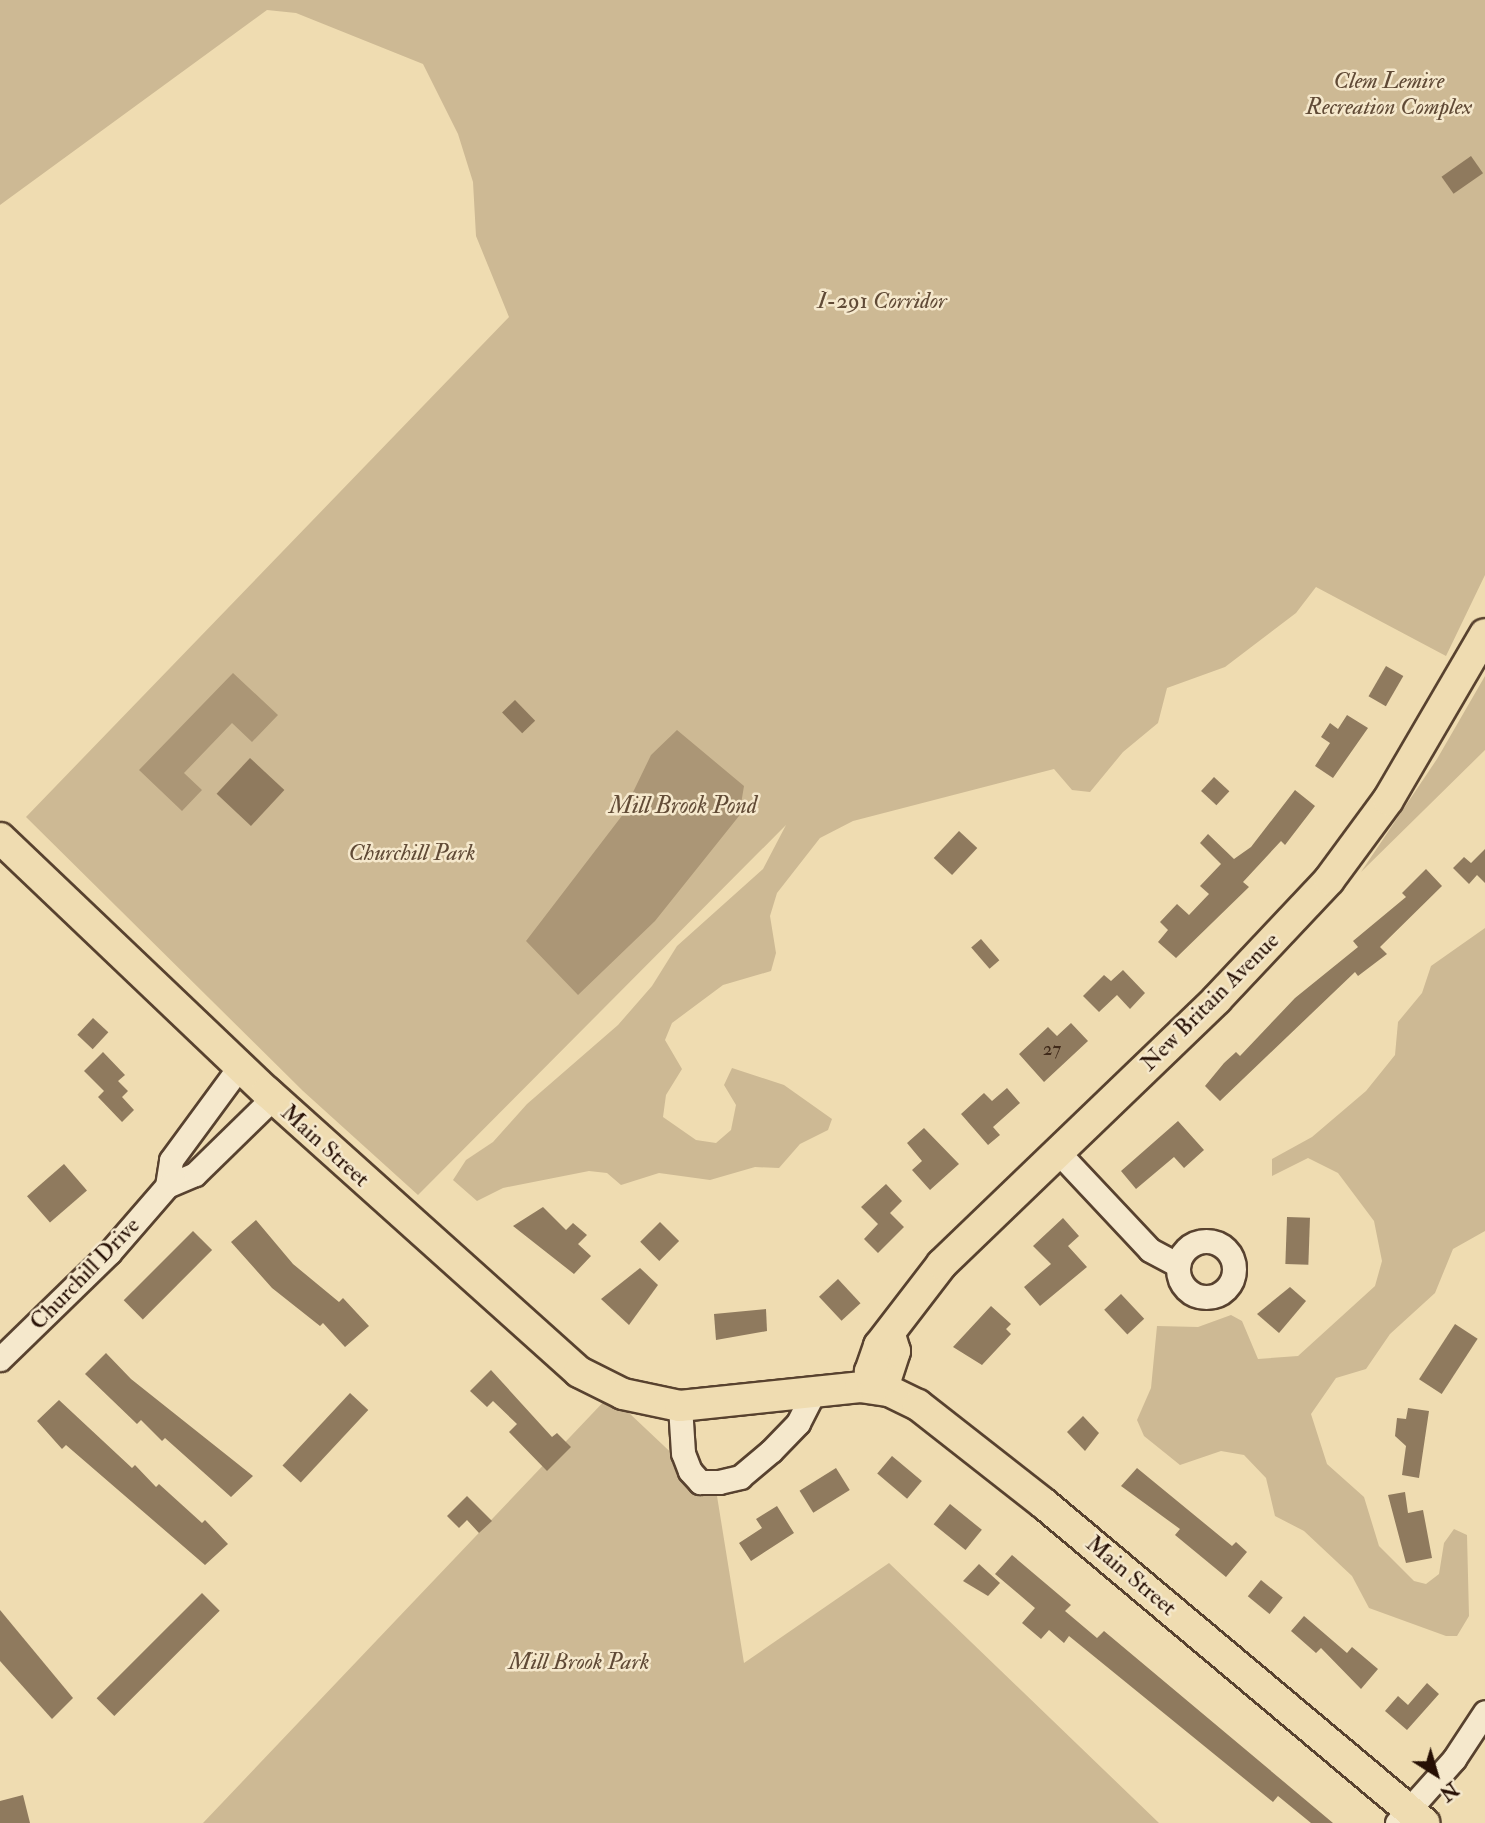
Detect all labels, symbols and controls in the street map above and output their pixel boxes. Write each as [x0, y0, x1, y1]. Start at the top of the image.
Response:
park label: Clem Lemire Recreation Complex [1306, 67, 1472, 121]
park label: I-291 Corridor [817, 287, 947, 315]
water label: Mill Brook Pond [609, 792, 757, 820]
park label: Churchill Park [349, 839, 475, 867]
street label: New Britain Avenue [1135, 927, 1285, 1077]
house number: 27 [1043, 1039, 1061, 1061]
street label: Main Street [275, 1099, 375, 1193]
street label: Churchill Drive [24, 1212, 146, 1336]
street label: Main Street [1080, 1530, 1182, 1622]
park label: Mill Brook Park [508, 1648, 650, 1676]
north arrow [1401, 1739, 1471, 1809]
text: N [1435, 1776, 1463, 1805]

